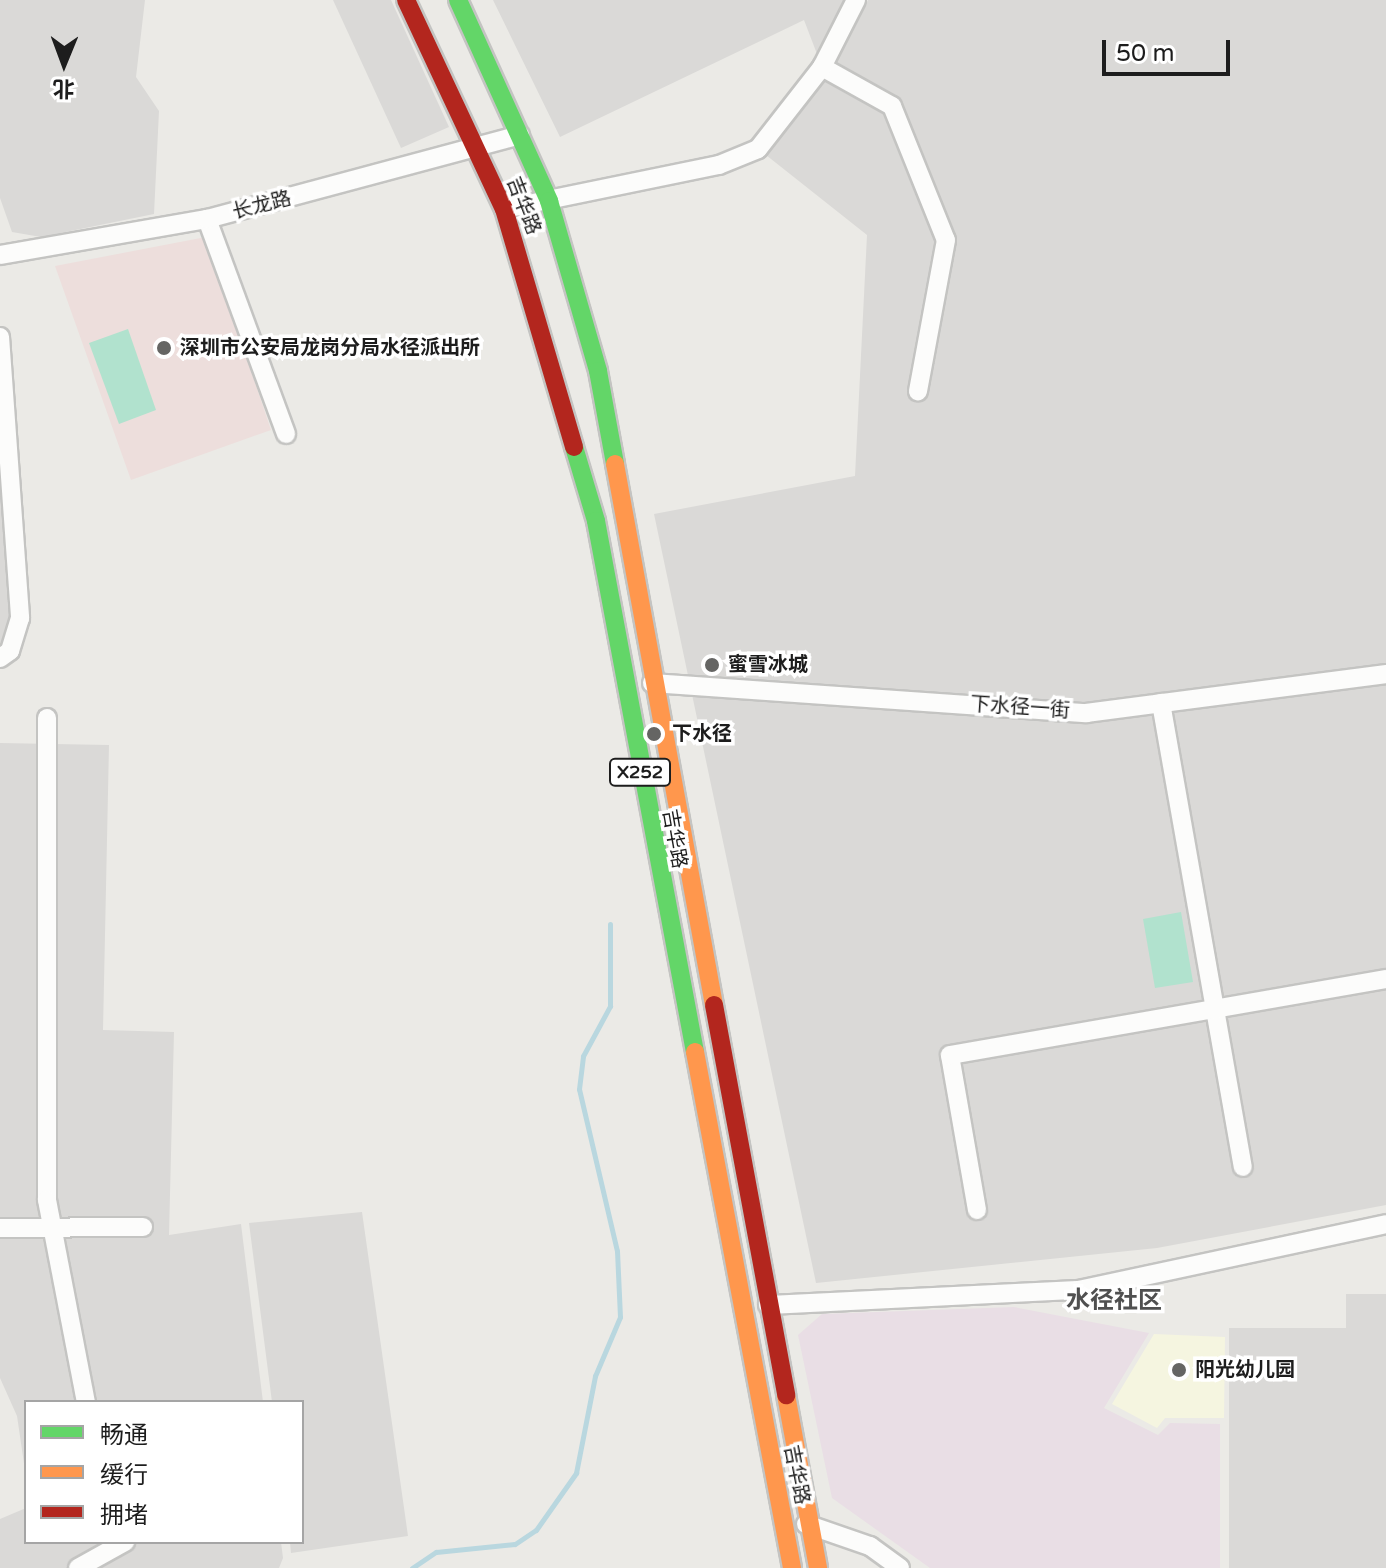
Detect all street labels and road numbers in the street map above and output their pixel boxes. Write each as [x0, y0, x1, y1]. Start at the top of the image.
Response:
street label: 吉华路 [501, 174, 545, 238]
street label: 长龙路 [230, 187, 294, 225]
street label: 下水径一街 [969, 693, 1071, 723]
road number: X252 [608, 758, 672, 786]
street label: 吉华路 [657, 807, 691, 871]
street label: 吉华路 [778, 1443, 814, 1507]

